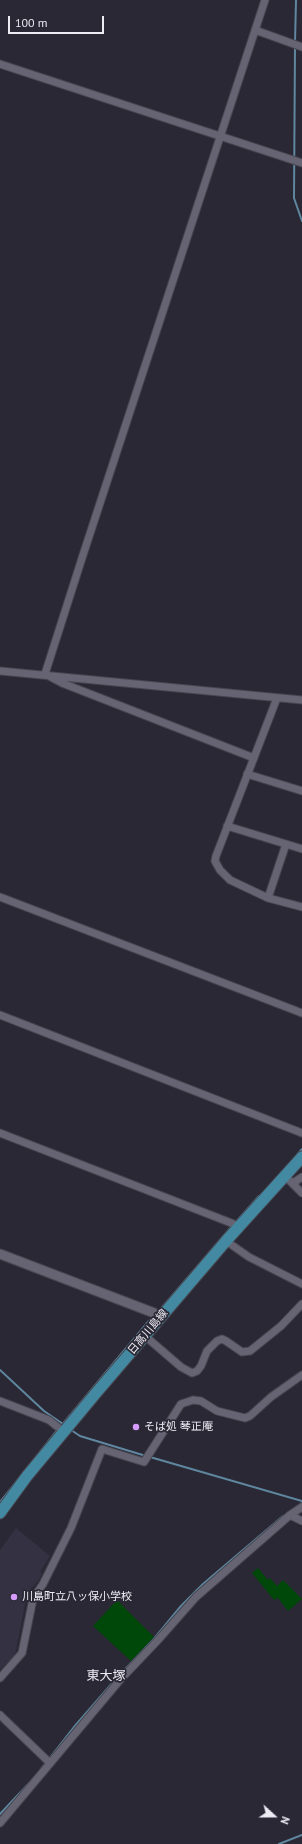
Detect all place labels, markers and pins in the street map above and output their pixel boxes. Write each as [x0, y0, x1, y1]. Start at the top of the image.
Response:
place label: そば処 琴正庵 [144, 1420, 213, 1434]
marker: そば処 琴正庵 [131, 1422, 141, 1432]
place label: 川島町立八ッ保小学校 [22, 1590, 132, 1604]
marker: 川島町立八ッ保小学校 [9, 1592, 19, 1602]

